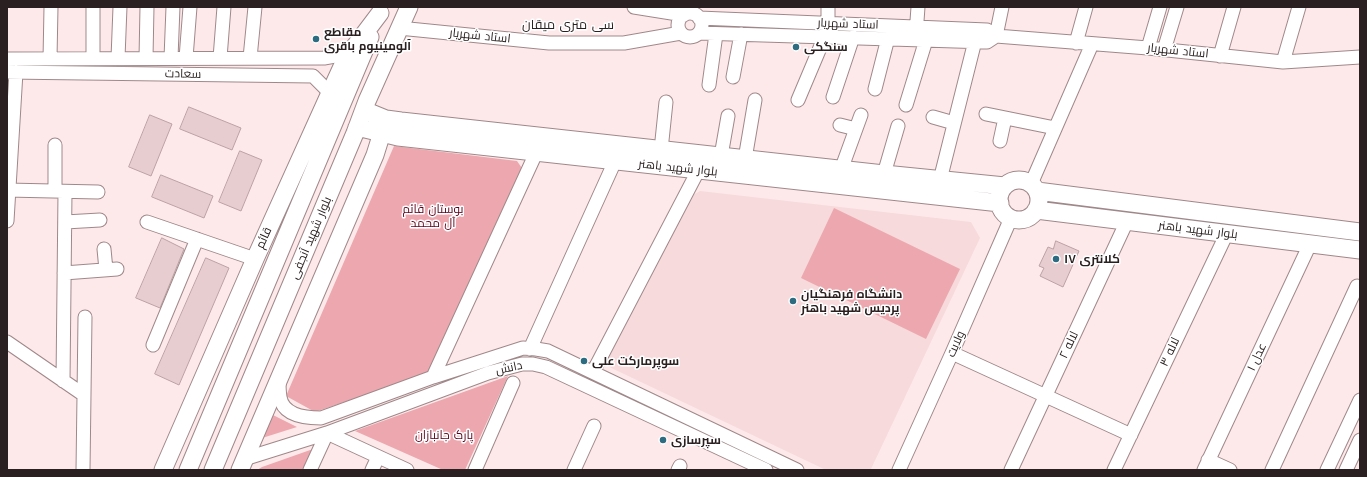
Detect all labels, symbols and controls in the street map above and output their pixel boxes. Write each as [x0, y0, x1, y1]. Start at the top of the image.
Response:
street label: استاد شهریار [817, 16, 879, 32]
district label: سی متری میقان [522, 17, 614, 33]
place label: مقاطع آلومینیوم باقری [324, 25, 411, 53]
street label: استاد شهریار [449, 26, 511, 46]
marker: مقاطع آلومینیوم باقری [311, 34, 321, 44]
place label: سنگکی [804, 40, 848, 54]
street label: استاد شهریار [1147, 41, 1209, 61]
marker: سنگکی [791, 42, 801, 52]
street label: سعادت [165, 66, 201, 82]
street label: بلوار شهید باهنر [638, 157, 718, 179]
street label: بلوار شهید آنجفی [287, 195, 335, 281]
park label: بوستان قائم آل محمد [402, 202, 464, 230]
street label: بلوار شهید باهنر [1158, 218, 1238, 242]
street label: قائم [253, 225, 275, 251]
place label: کلانتری ۱۷ [1064, 252, 1120, 266]
marker: کلانتری ۱۷ [1051, 254, 1061, 264]
place label: دانشگاه فرهنگیان پردیس شهید باهنر [801, 287, 902, 315]
marker: دانشگاه فرهنگیان پردیس شهید باهنر [788, 296, 798, 306]
street label: ولایت [944, 329, 968, 359]
street label: لاله ۲ [1056, 329, 1082, 361]
street label: لاله ۳ [1157, 335, 1183, 369]
street label: عدل ۱ [1244, 341, 1270, 373]
place label: سوپرمارکت علی [592, 354, 679, 368]
marker: سوپرمارکت علی [579, 356, 589, 366]
street label: دانش [494, 358, 524, 378]
park label: پارک جانبازان [415, 428, 473, 442]
place label: سپرسازی [671, 433, 721, 447]
marker: سپرسازی [658, 435, 668, 445]

